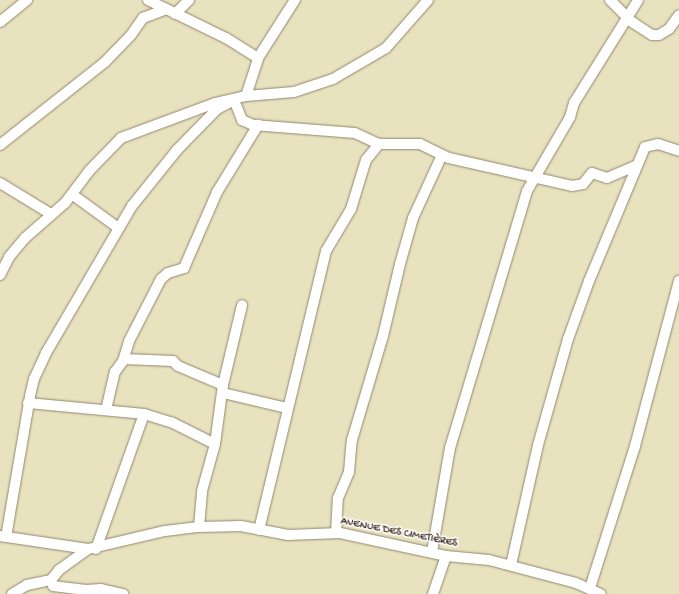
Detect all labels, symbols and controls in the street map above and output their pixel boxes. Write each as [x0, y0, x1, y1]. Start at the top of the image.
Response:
street label: AVENUE DES CIMETIÈRES [339, 515, 459, 551]

